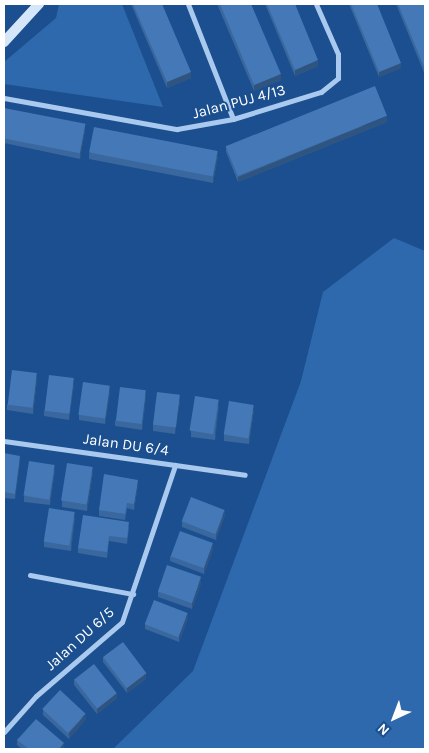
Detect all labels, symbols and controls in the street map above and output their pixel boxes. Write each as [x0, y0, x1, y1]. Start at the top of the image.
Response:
street label: Jalan PUJ 4/13 [190, 81, 288, 123]
street label: Jalan DU 6/4 [82, 430, 170, 460]
street label: Jalan DU 6/5 [42, 603, 118, 675]
north arrow [369, 693, 419, 743]
text: N [374, 720, 393, 739]

